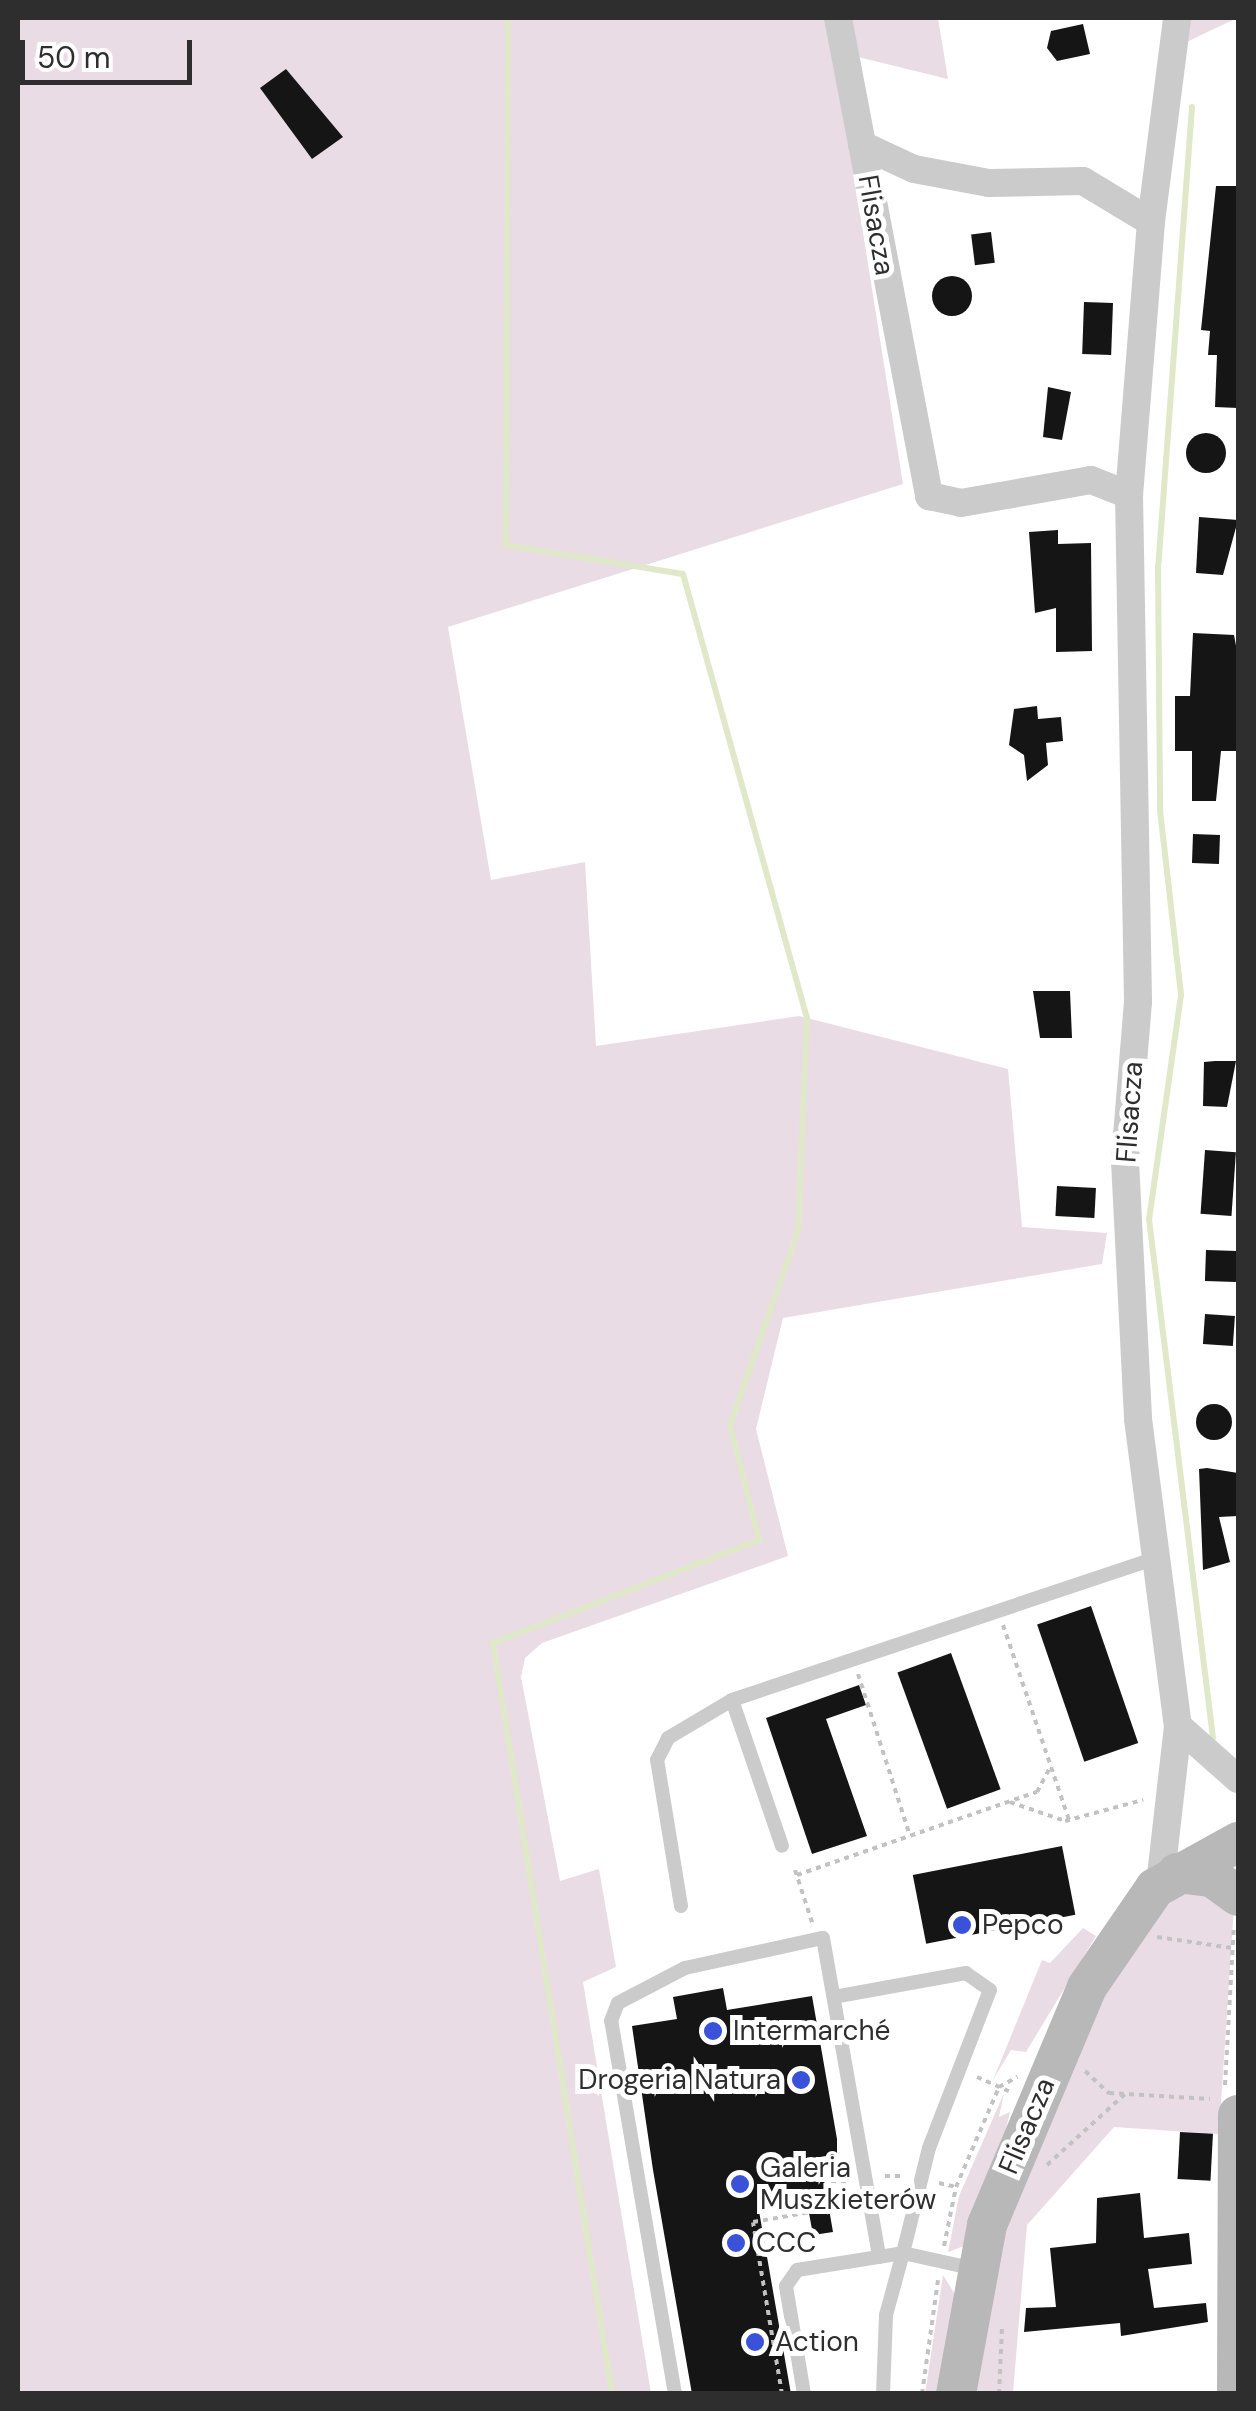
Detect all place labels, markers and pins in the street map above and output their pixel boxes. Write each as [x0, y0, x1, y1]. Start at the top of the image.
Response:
place label: Pepco [982, 1908, 1063, 1942]
marker: Pepco [951, 1914, 973, 1936]
place label: Intermarché [733, 2014, 890, 2048]
marker: Intermarché [702, 2020, 724, 2042]
place label: Drogeria Natura [578, 2063, 781, 2097]
marker: Drogeria Natura [790, 2069, 812, 2091]
place label: Galeria Muszkieterów [760, 2151, 936, 2217]
marker: Galeria Muszkieterów [729, 2173, 751, 2195]
place label: CCC [756, 2226, 816, 2260]
marker: CCC [725, 2232, 747, 2254]
place label: Action [775, 2325, 859, 2359]
marker: Action [744, 2331, 766, 2353]

